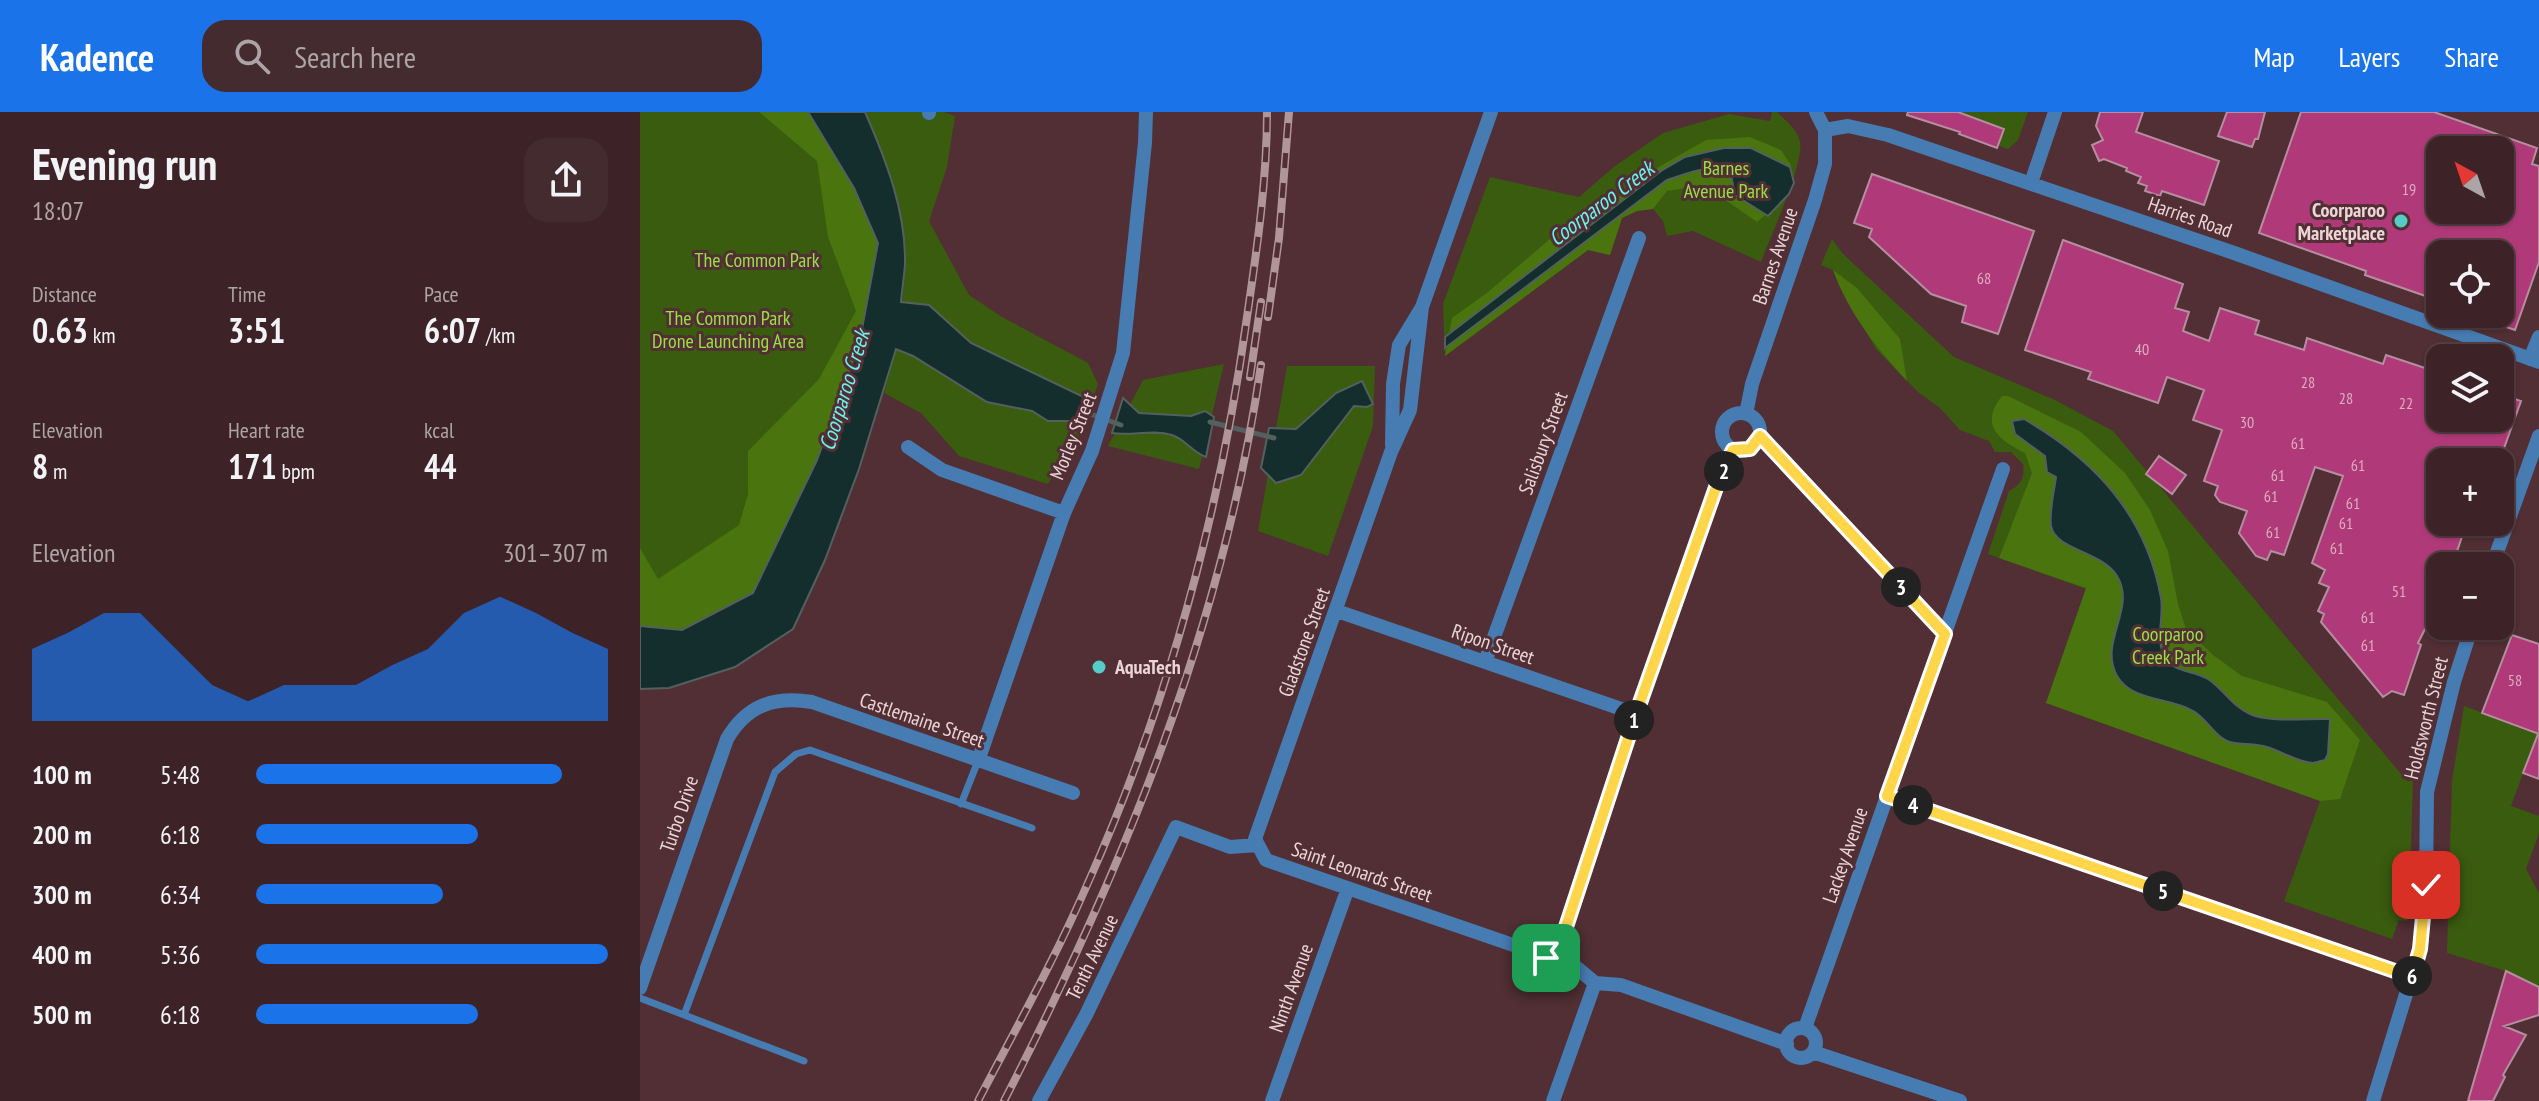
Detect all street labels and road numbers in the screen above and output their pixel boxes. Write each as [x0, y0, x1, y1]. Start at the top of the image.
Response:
street label: Harries Road [2144, 190, 2236, 244]
street label: Barnes Avenue [1746, 204, 1804, 308]
street label: Salisbury Street [1512, 387, 1574, 498]
street label: Morley Street [1044, 388, 1102, 484]
street label: Gladstone Street [1272, 583, 1336, 700]
street label: Ripon Street [1448, 618, 1538, 670]
street label: Holdsworth Street [2398, 653, 2454, 782]
street label: Castlemaine Street [856, 687, 988, 754]
street label: Turbo Drive [654, 772, 704, 856]
street label: Lackey Avenue [1816, 804, 1874, 906]
street label: Saint Leonards Street [1288, 836, 1436, 908]
street label: Tenth Avenue [1060, 910, 1124, 1004]
street label: Ninth Avenue [1263, 940, 1319, 1036]

